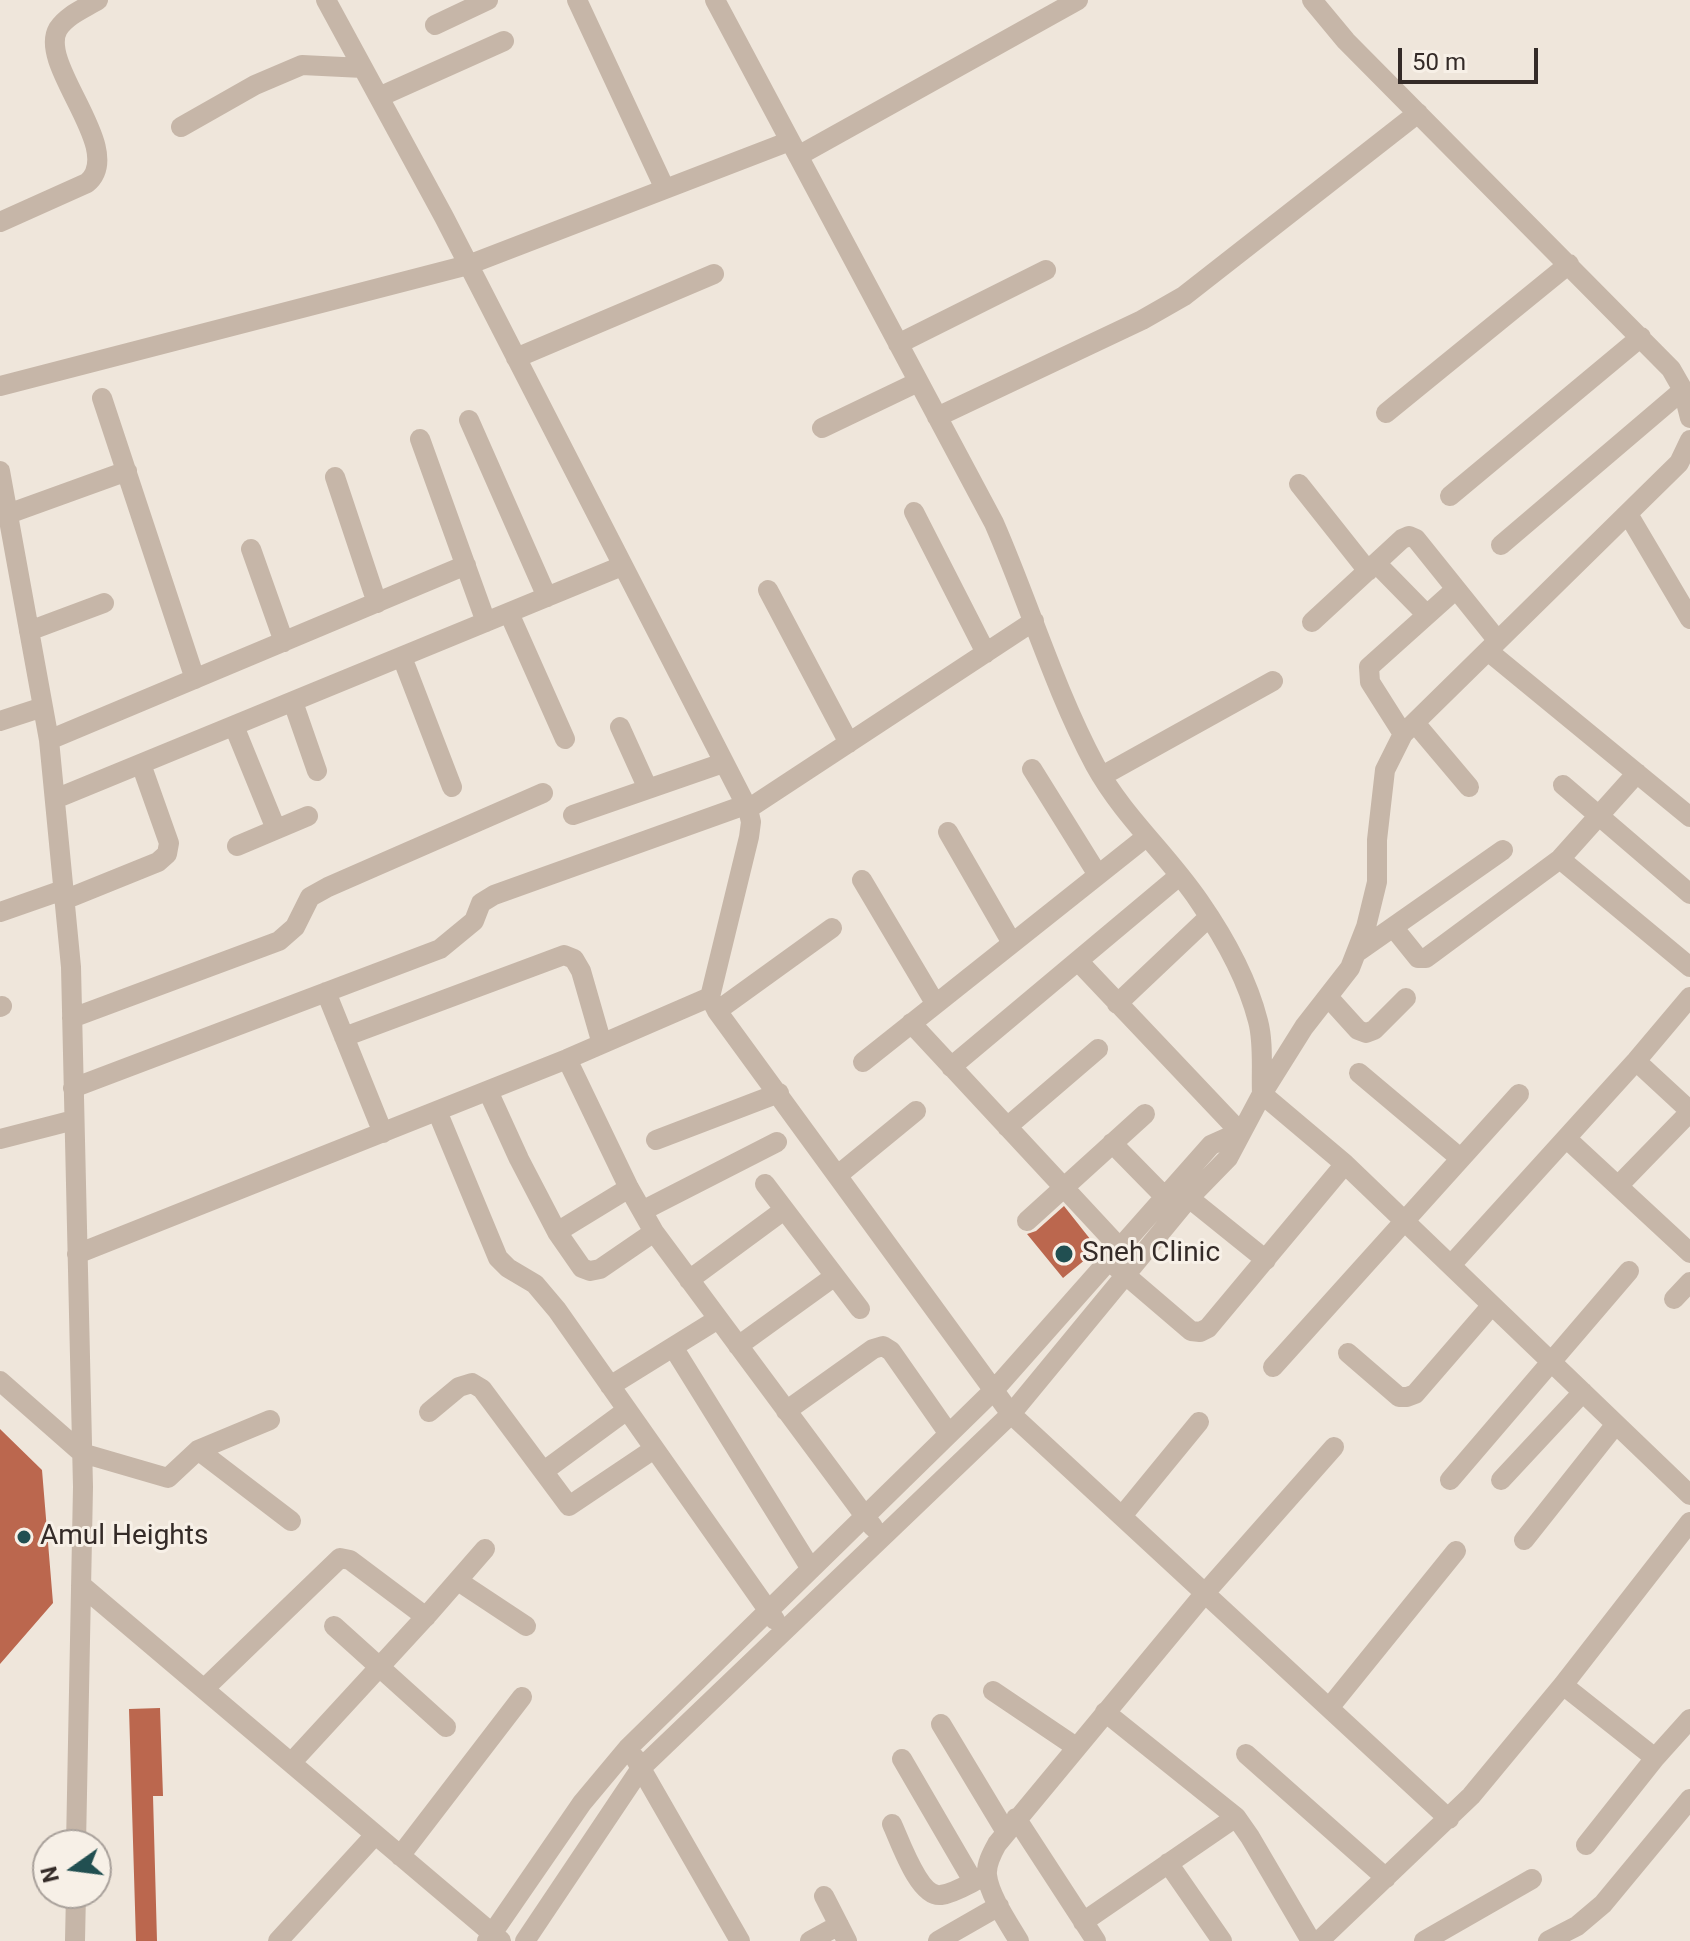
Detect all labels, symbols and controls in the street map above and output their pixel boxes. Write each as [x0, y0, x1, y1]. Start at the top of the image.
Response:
scale bar [1402, 32, 1542, 82]
text: 50 m [1412, 48, 1466, 76]
place label: Sneh Clinic [1082, 1237, 1220, 1271]
marker: Sneh Clinic [1053, 1243, 1075, 1265]
place label: Amul Heights [40, 1520, 208, 1554]
marker: Amul Heights [15, 1528, 33, 1546]
north arrow [32, 1829, 112, 1909]
text: N [36, 1864, 64, 1885]

